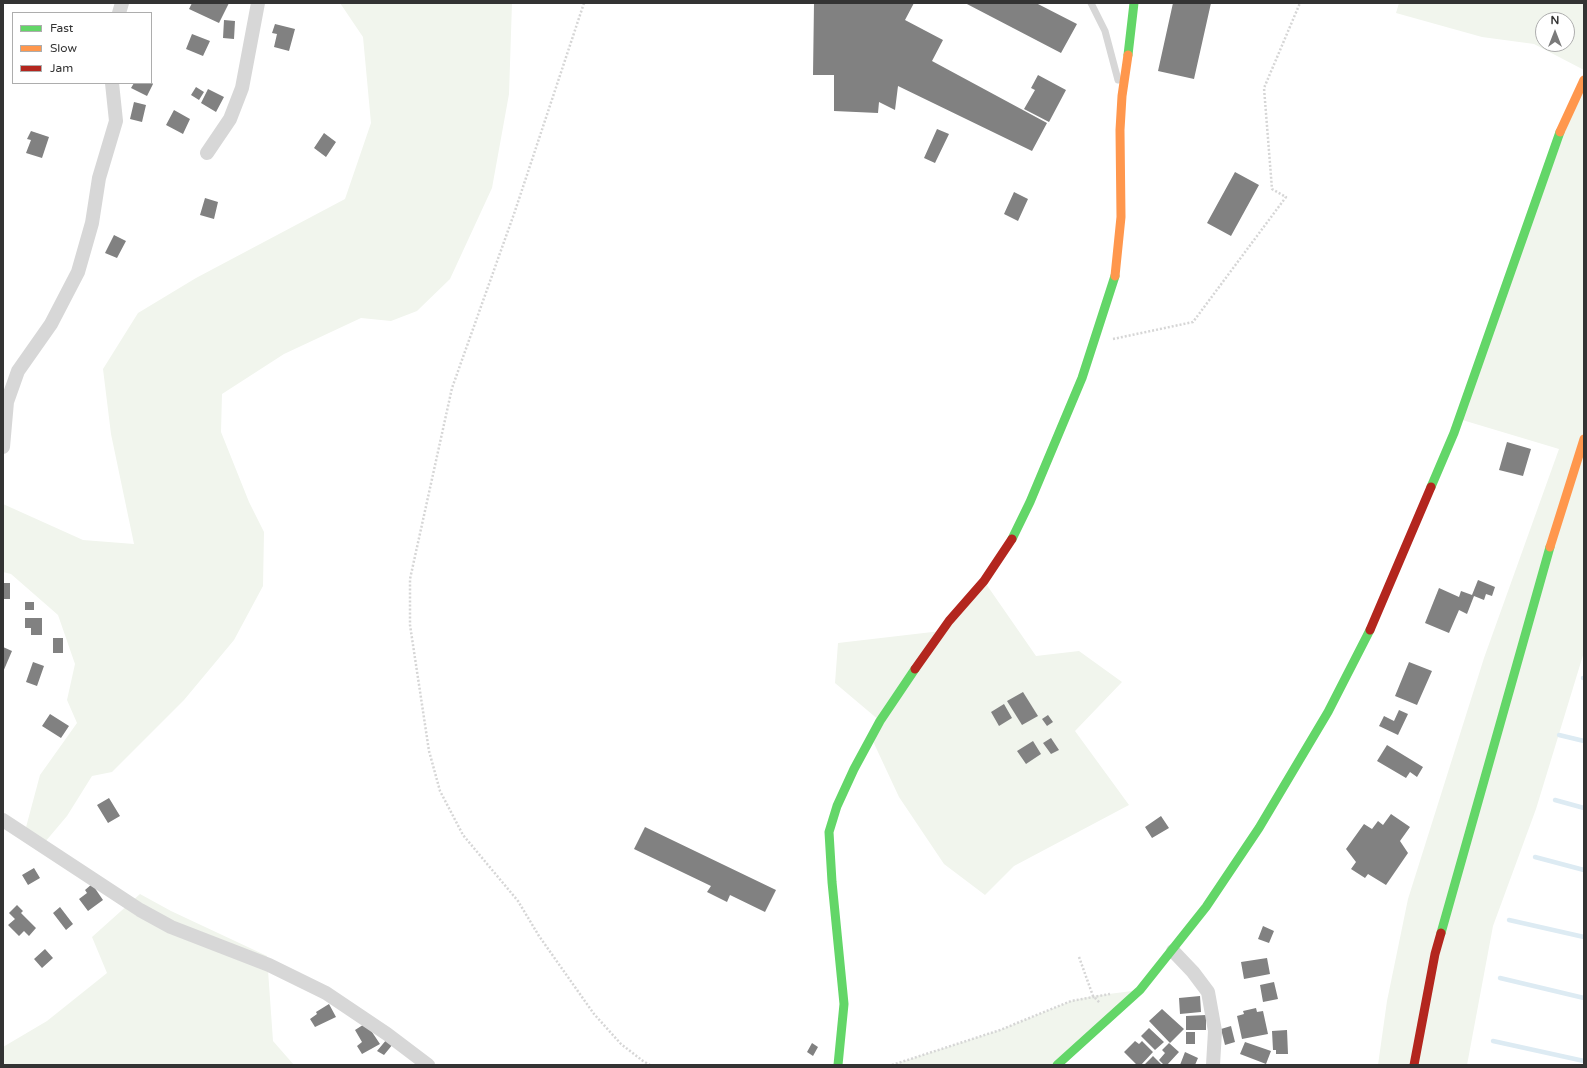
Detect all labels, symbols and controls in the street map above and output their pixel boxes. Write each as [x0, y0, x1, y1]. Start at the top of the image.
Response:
legend [12, 12, 152, 84]
north arrow [1535, 12, 1575, 52]
text: N [1551, 14, 1559, 27]
text: Fast [50, 21, 73, 35]
text: Slow [50, 41, 77, 55]
text: Jam [50, 61, 73, 75]

